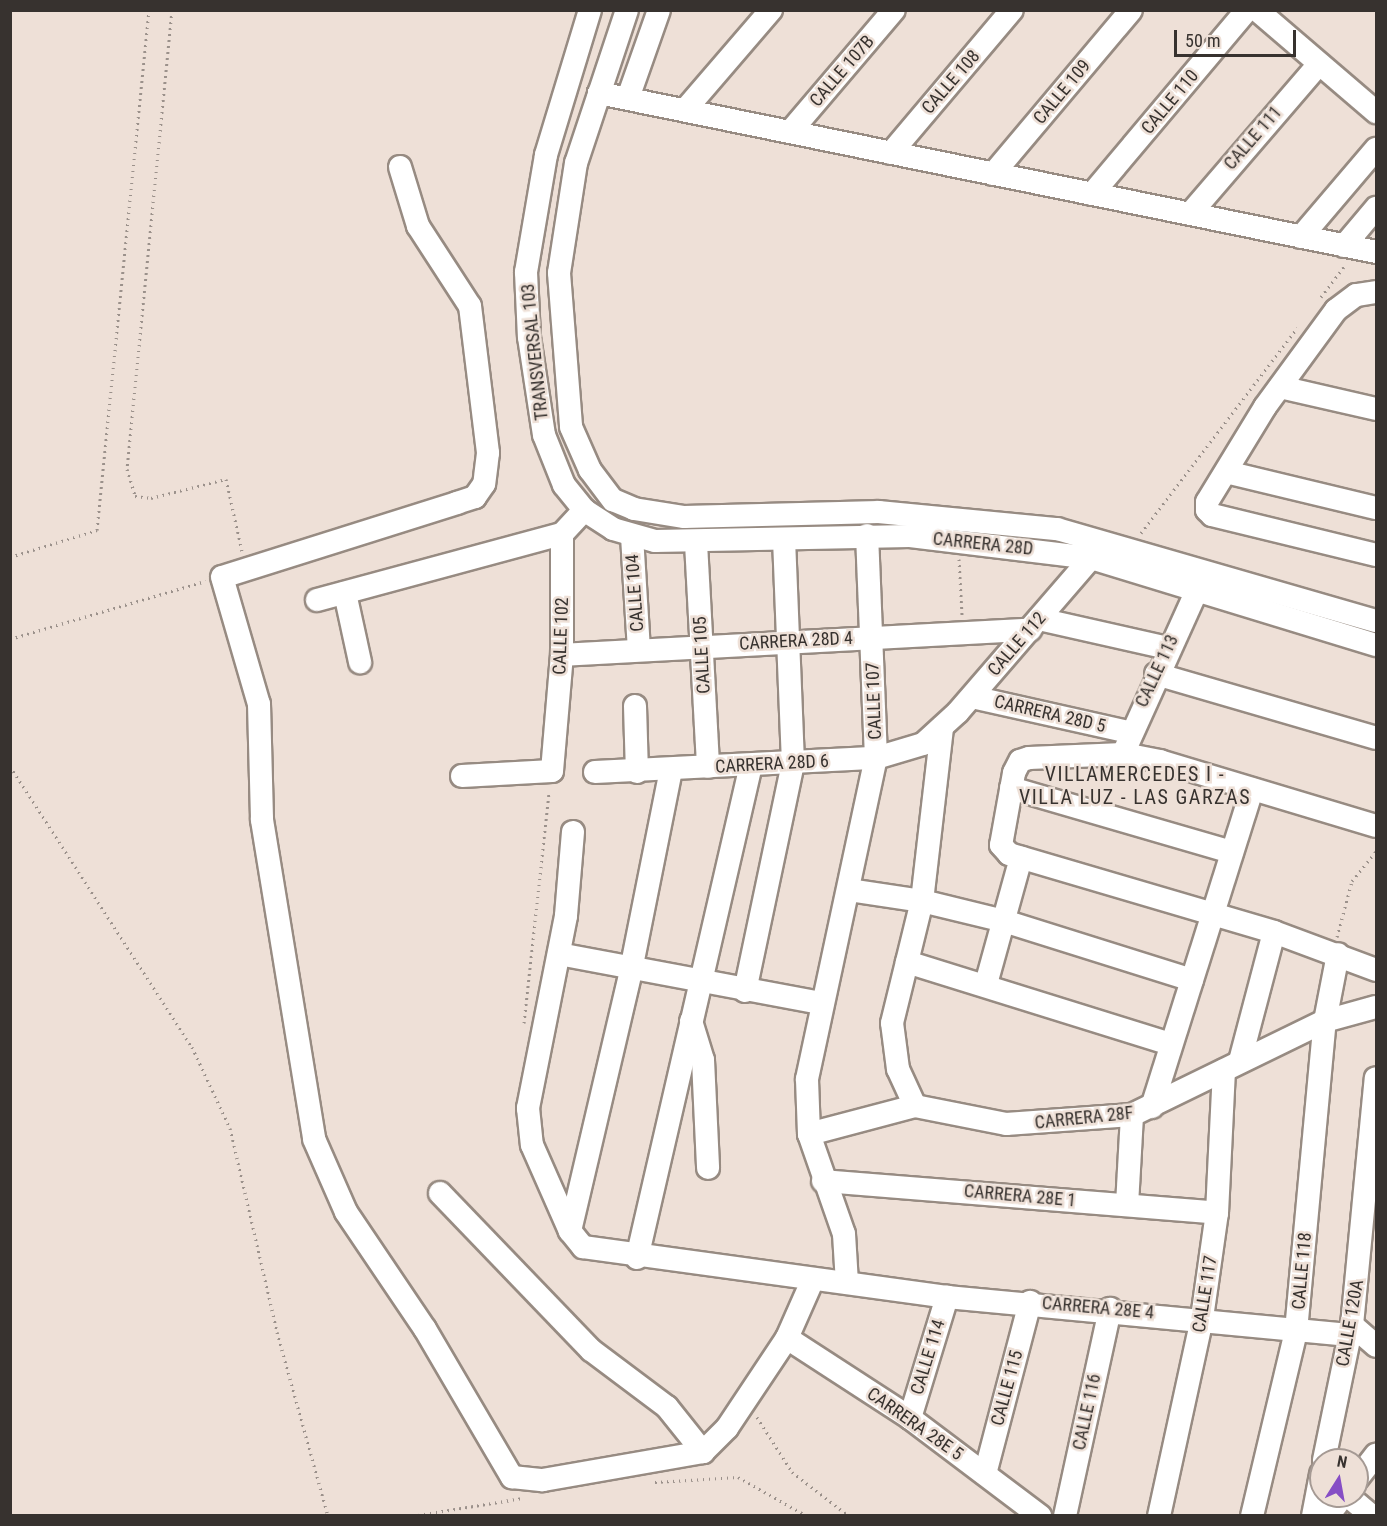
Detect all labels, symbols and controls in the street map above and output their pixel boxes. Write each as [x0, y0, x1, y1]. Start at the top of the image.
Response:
scale bar [1177, 18, 1298, 56]
text: 50 m [1185, 30, 1220, 51]
street label: CALLE 107B [805, 31, 879, 111]
street label: CALLE 108 [917, 46, 985, 118]
street label: CALLE 109 [1029, 55, 1095, 129]
street label: CALLE 110 [1137, 65, 1203, 139]
street label: CALLE 111 [1219, 102, 1287, 174]
street label: TRANSVERSAL 103 [517, 283, 553, 421]
street label: CARRERA 28D [932, 528, 1034, 560]
street label: CALLE 104 [622, 554, 648, 632]
street label: CALLE 102 [549, 597, 573, 675]
street label: CALLE 112 [983, 608, 1051, 680]
street label: CALLE 105 [689, 616, 715, 694]
street label: CARRERA 28D 4 [739, 627, 853, 655]
street label: CALLE 113 [1131, 631, 1183, 711]
street label: CALLE 107 [862, 662, 886, 740]
street label: CARRERA 28D 5 [992, 691, 1108, 737]
street label: CARRERA 28D 6 [715, 750, 829, 778]
district label: VILLAMERCEDES I - VILLA LUZ - LAS GARZAS [1019, 762, 1251, 809]
street label: CARRERA 28F [1034, 1102, 1134, 1134]
street label: CARRERA 28E 1 [963, 1180, 1077, 1212]
street label: CALLE 118 [1288, 1231, 1316, 1311]
street label: CALLE 117 [1188, 1254, 1222, 1334]
street label: CALLE 120A [1332, 1278, 1368, 1368]
street label: CARRERA 28E 4 [1041, 1292, 1155, 1324]
street label: CALLE 114 [906, 1317, 950, 1397]
street label: CALLE 115 [987, 1348, 1027, 1428]
street label: CALLE 116 [1068, 1372, 1106, 1452]
street label: CARRERA 28E 5 [863, 1383, 967, 1465]
north arrow [1309, 1448, 1369, 1508]
text: N [1336, 1452, 1349, 1472]

